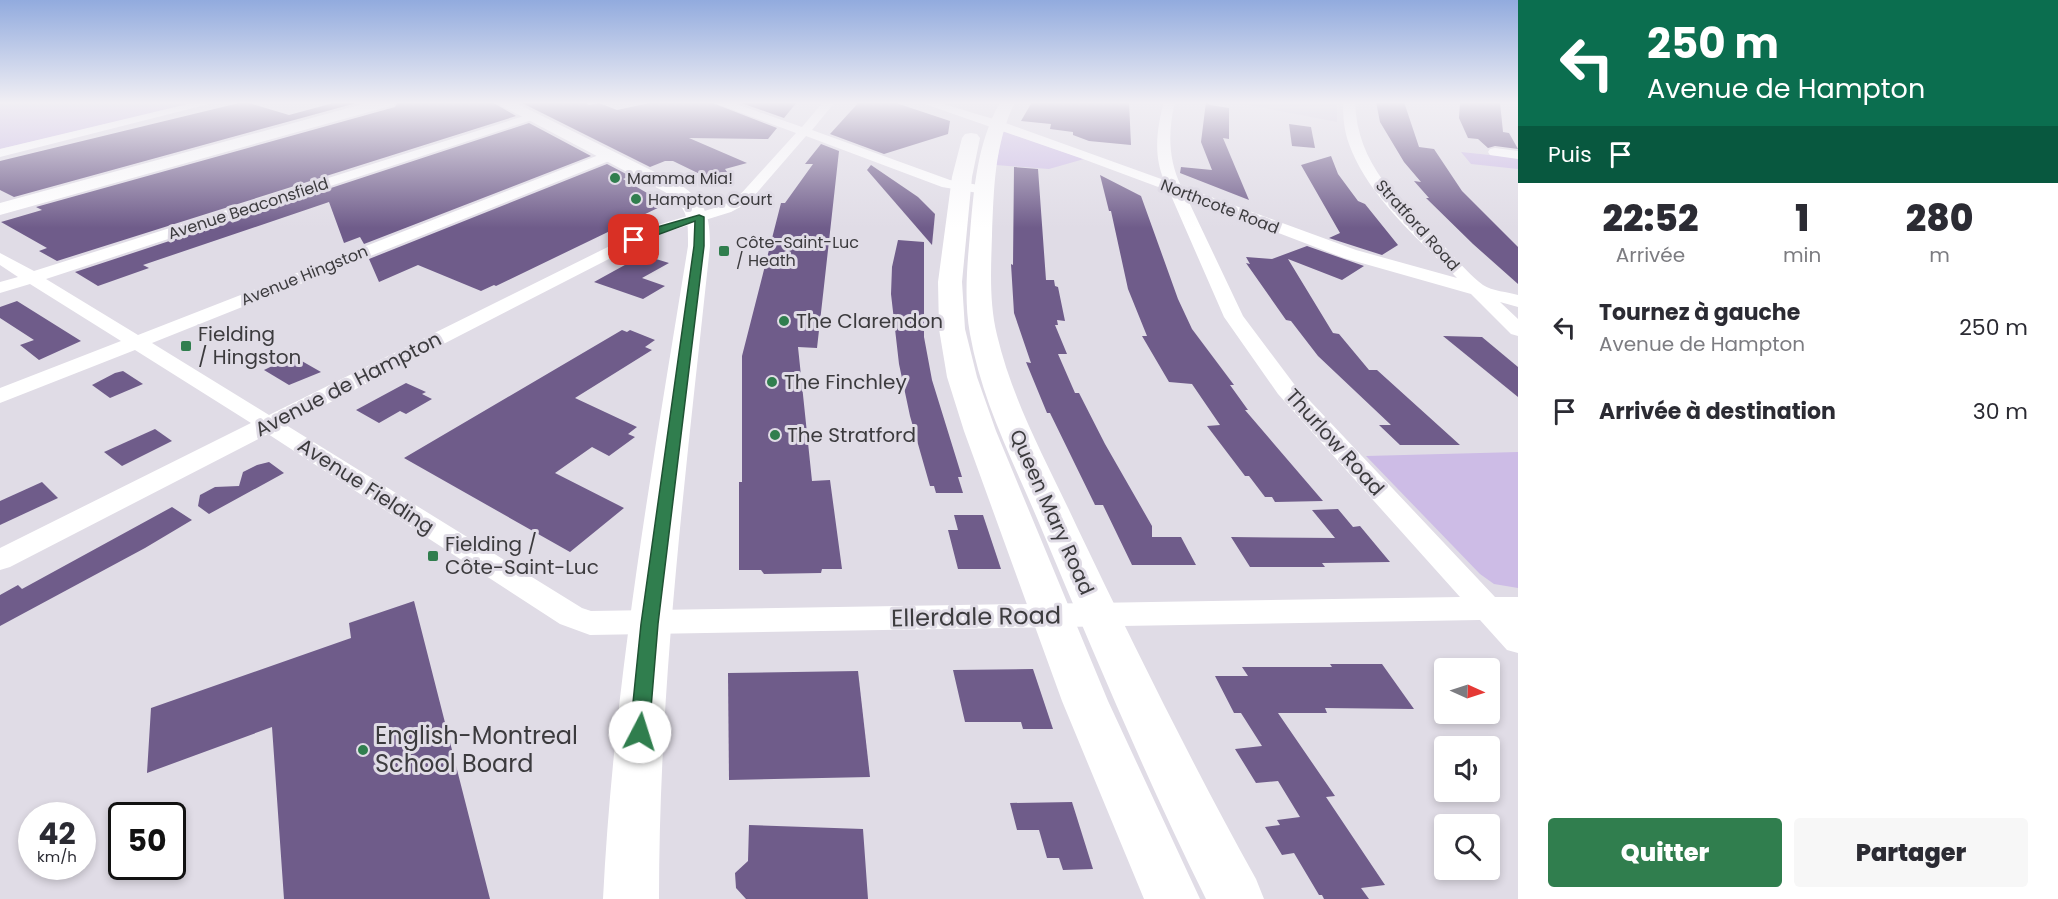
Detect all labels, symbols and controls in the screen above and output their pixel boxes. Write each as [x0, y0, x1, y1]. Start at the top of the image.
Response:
text: 250 m [1647, 14, 1779, 73]
icon: left [1548, 24, 1626, 102]
text: Avenue de Hampton [1647, 70, 1925, 107]
icon: arrive [1604, 138, 1637, 171]
text: Puis [1548, 139, 1592, 170]
place label: Mamma Mia! [627, 167, 733, 190]
marker: Mamma Mia! [608, 171, 622, 185]
street label: Avenue Beaconsfield [165, 172, 331, 245]
street label: Northcote Road [1157, 173, 1282, 240]
street label: Stratford Road [1370, 175, 1465, 276]
place label: Hampton Court [648, 188, 773, 211]
marker: Hampton Court [629, 192, 643, 206]
text: 22:52 [1603, 193, 1698, 244]
text: 1 [1795, 193, 1809, 244]
text: 280 [1906, 193, 1973, 244]
pin [608, 214, 659, 265]
icon: arrive [617, 223, 650, 256]
place label: Côte-Saint-Luc / Heath [736, 231, 859, 272]
street label: Avenue Hingston [237, 240, 371, 311]
text: Arrivée [1616, 241, 1685, 269]
text: min [1783, 241, 1821, 269]
text: m [1929, 241, 1950, 269]
marker: Côte-Saint-Luc / Heath [717, 244, 731, 258]
text: Tournez à gauche [1599, 297, 1800, 328]
place label: The Clarendon [796, 307, 943, 335]
icon: left [1548, 311, 1581, 344]
text: 250 m [1959, 312, 2028, 343]
marker: The Clarendon [777, 314, 791, 328]
place label: Fielding / Hingston [198, 320, 301, 371]
street label: Avenue de Hampton [250, 325, 446, 443]
text: Avenue de Hampton [1599, 330, 1805, 358]
marker: Fielding / Hingston [179, 339, 193, 353]
place label: The Finchley [784, 368, 907, 396]
marker: The Finchley [765, 375, 779, 389]
street label: Thurlow Road [1279, 382, 1391, 502]
icon: arrive [1548, 395, 1581, 428]
text: Arrivée à destination [1599, 396, 1836, 427]
text: 30 m [1973, 396, 2028, 427]
place label: The Stratford [787, 421, 916, 449]
street label: Queen Mary Road [1003, 425, 1101, 599]
marker: The Stratford [768, 428, 782, 442]
street label: Avenue Fielding [292, 431, 440, 541]
place label: Fielding / Côte-Saint-Luc [445, 530, 599, 581]
marker: Fielding / Côte-Saint-Luc [426, 549, 440, 563]
street label: Ellerdale Road [891, 599, 1061, 634]
north arrow [1434, 658, 1500, 724]
map controls [1434, 658, 1500, 880]
position arrow [608, 700, 672, 764]
place label: English-Montreal School Board [375, 719, 578, 780]
button: sound [1434, 736, 1500, 802]
marker: English-Montreal School Board [356, 743, 370, 757]
speed limit sign: 50 [108, 802, 186, 880]
text: 42 [38, 812, 76, 855]
button: search [1434, 814, 1500, 880]
button: Quitter [1548, 818, 1782, 887]
button: Partager [1794, 818, 2028, 887]
text: km/h [37, 846, 77, 867]

